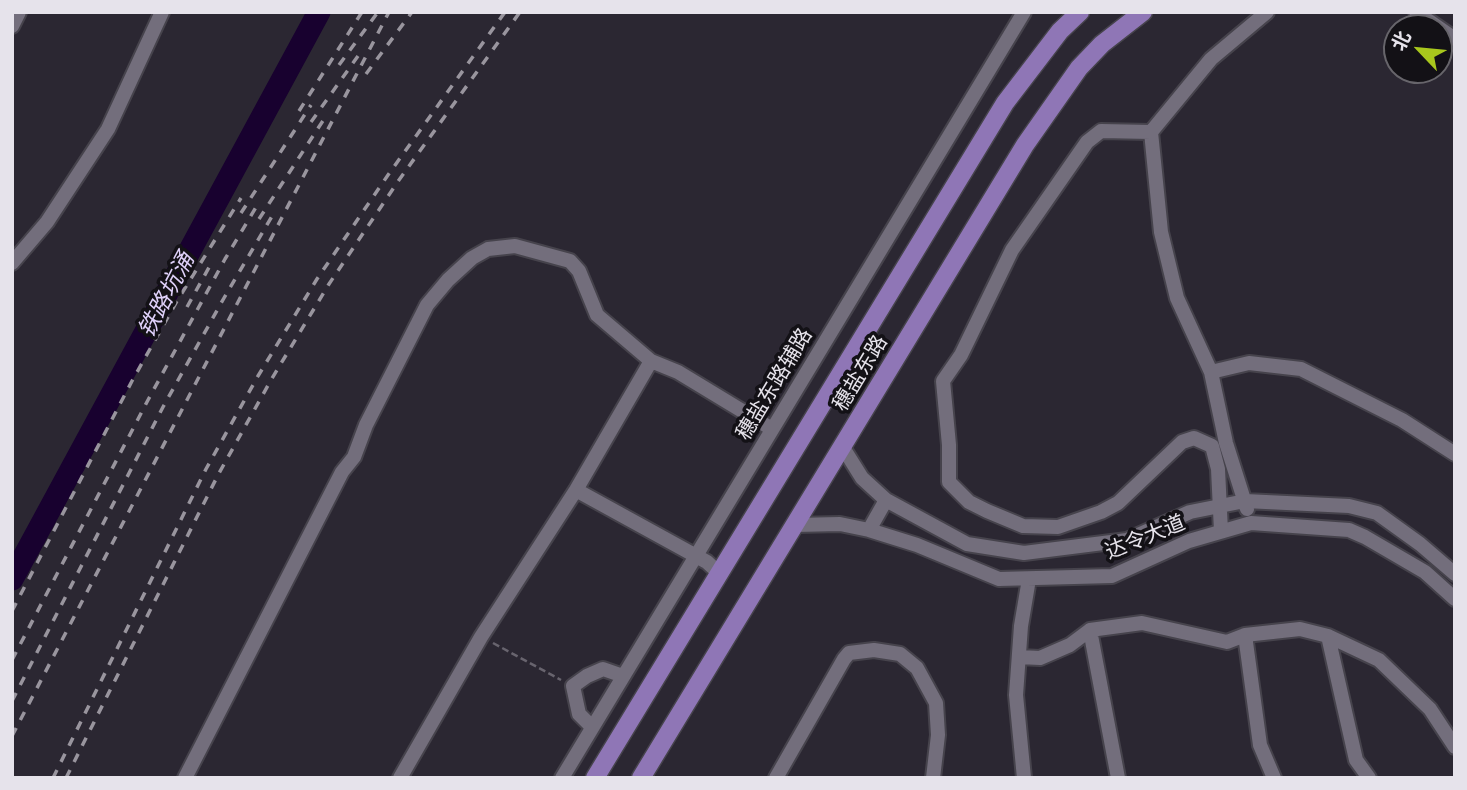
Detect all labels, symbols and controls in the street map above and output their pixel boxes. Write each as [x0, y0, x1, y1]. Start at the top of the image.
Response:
north arrow [1383, 14, 1453, 84]
text: 北 [1386, 27, 1415, 54]
water label: 铁路坑涌 [132, 248, 200, 342]
street label: 穗盐东路辅路 [731, 324, 817, 444]
street label: 穗盐东路 [828, 331, 892, 415]
street label: 达令大道 [1101, 510, 1189, 564]

